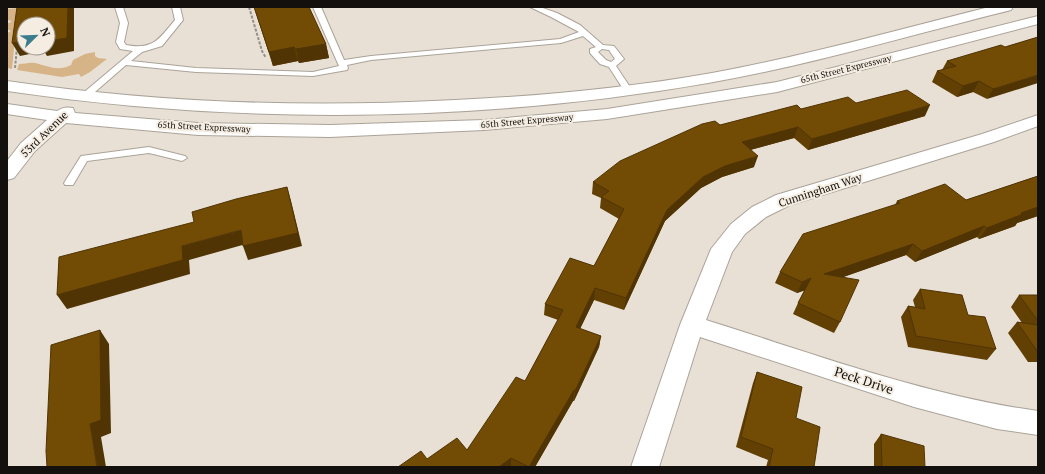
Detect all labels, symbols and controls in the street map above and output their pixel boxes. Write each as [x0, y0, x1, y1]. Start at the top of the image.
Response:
north arrow [16, 16, 56, 56]
text: N [37, 26, 54, 39]
street label: 65th Street Expressway [799, 52, 893, 86]
street label: 53rd Avenue [17, 108, 71, 160]
street label: 65th Street Expressway [480, 111, 574, 131]
street label: 65th Street Expressway [157, 119, 251, 135]
street label: Cunningham Way [776, 170, 864, 210]
street label: Peck Drive [832, 362, 896, 398]

